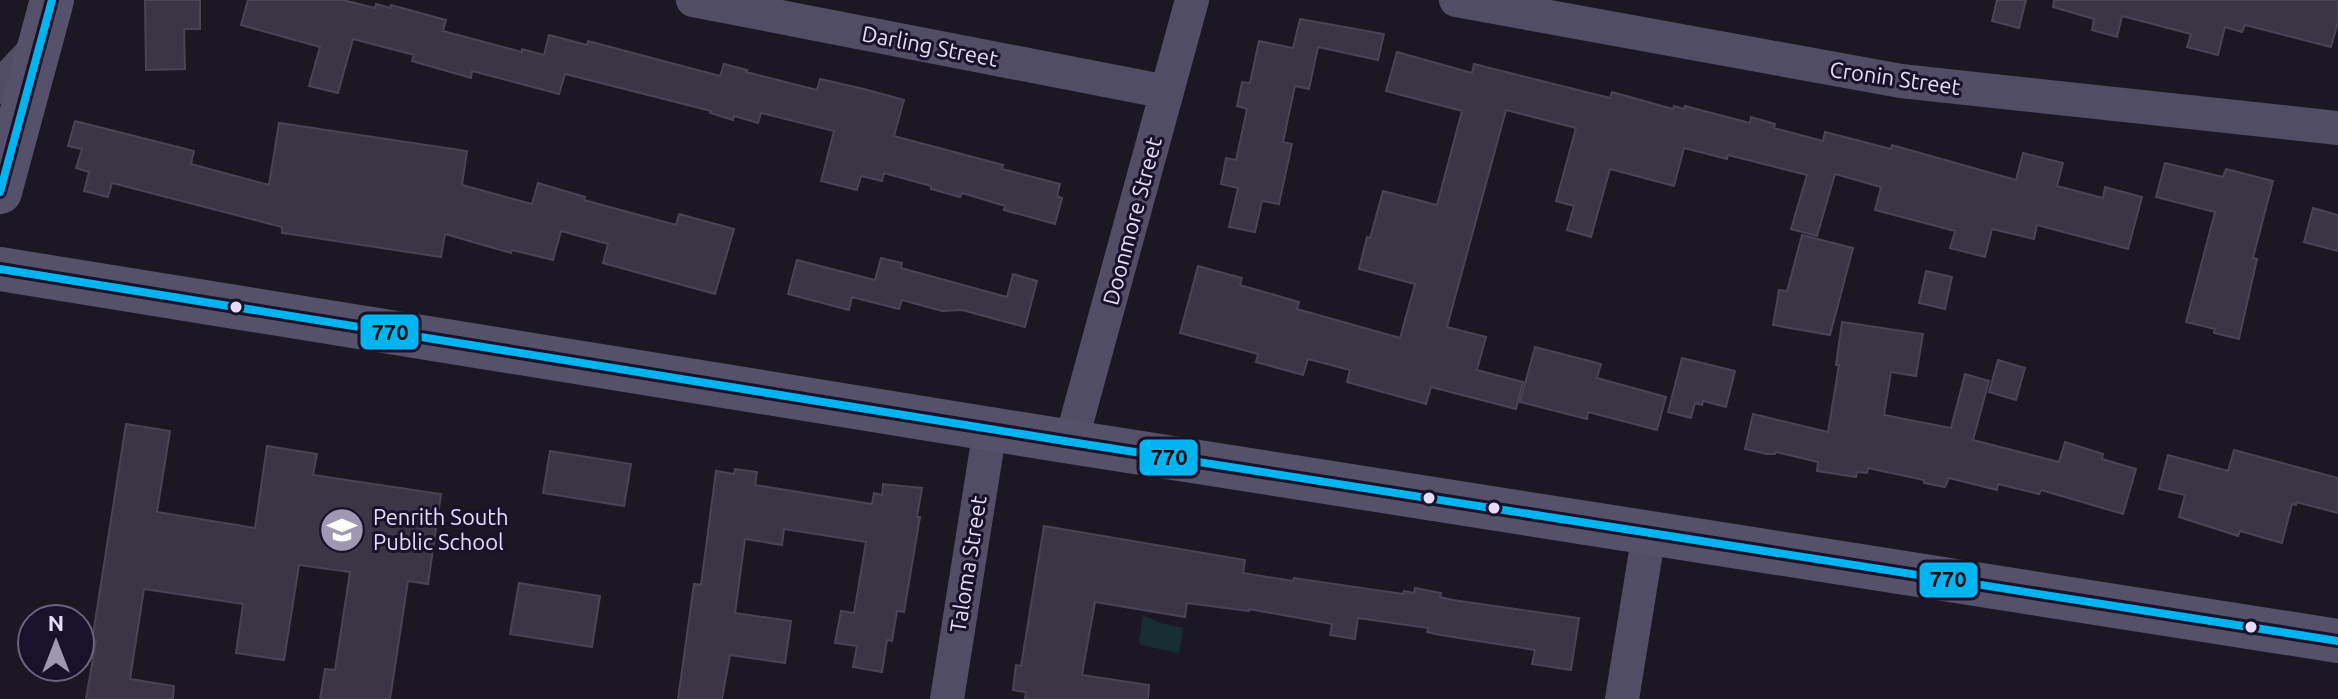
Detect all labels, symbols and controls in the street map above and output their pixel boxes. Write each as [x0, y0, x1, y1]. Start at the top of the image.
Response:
street label: Darling Street [860, 20, 1001, 71]
street label: Cronin Street [1828, 56, 1962, 99]
street label: Doonmore Street [1097, 134, 1166, 307]
unlabelled marker [228, 299, 244, 315]
line badge: 770 [359, 313, 420, 351]
text: 770 [371, 319, 409, 344]
line badge: 770 [1138, 438, 1199, 477]
text: 770 [1150, 444, 1188, 469]
unlabelled marker [1421, 490, 1437, 506]
street label: Taloma Street [944, 493, 991, 634]
unlabelled marker [1486, 500, 1502, 516]
place label: Penrith South Public School [373, 504, 509, 554]
school or university icon: Penrith South Public School [318, 506, 366, 554]
line badge: 770 [1918, 561, 1979, 599]
text: 770 [1929, 566, 1967, 591]
north arrow [16, 603, 96, 683]
text: N [48, 610, 64, 635]
unlabelled marker [2243, 619, 2259, 635]

